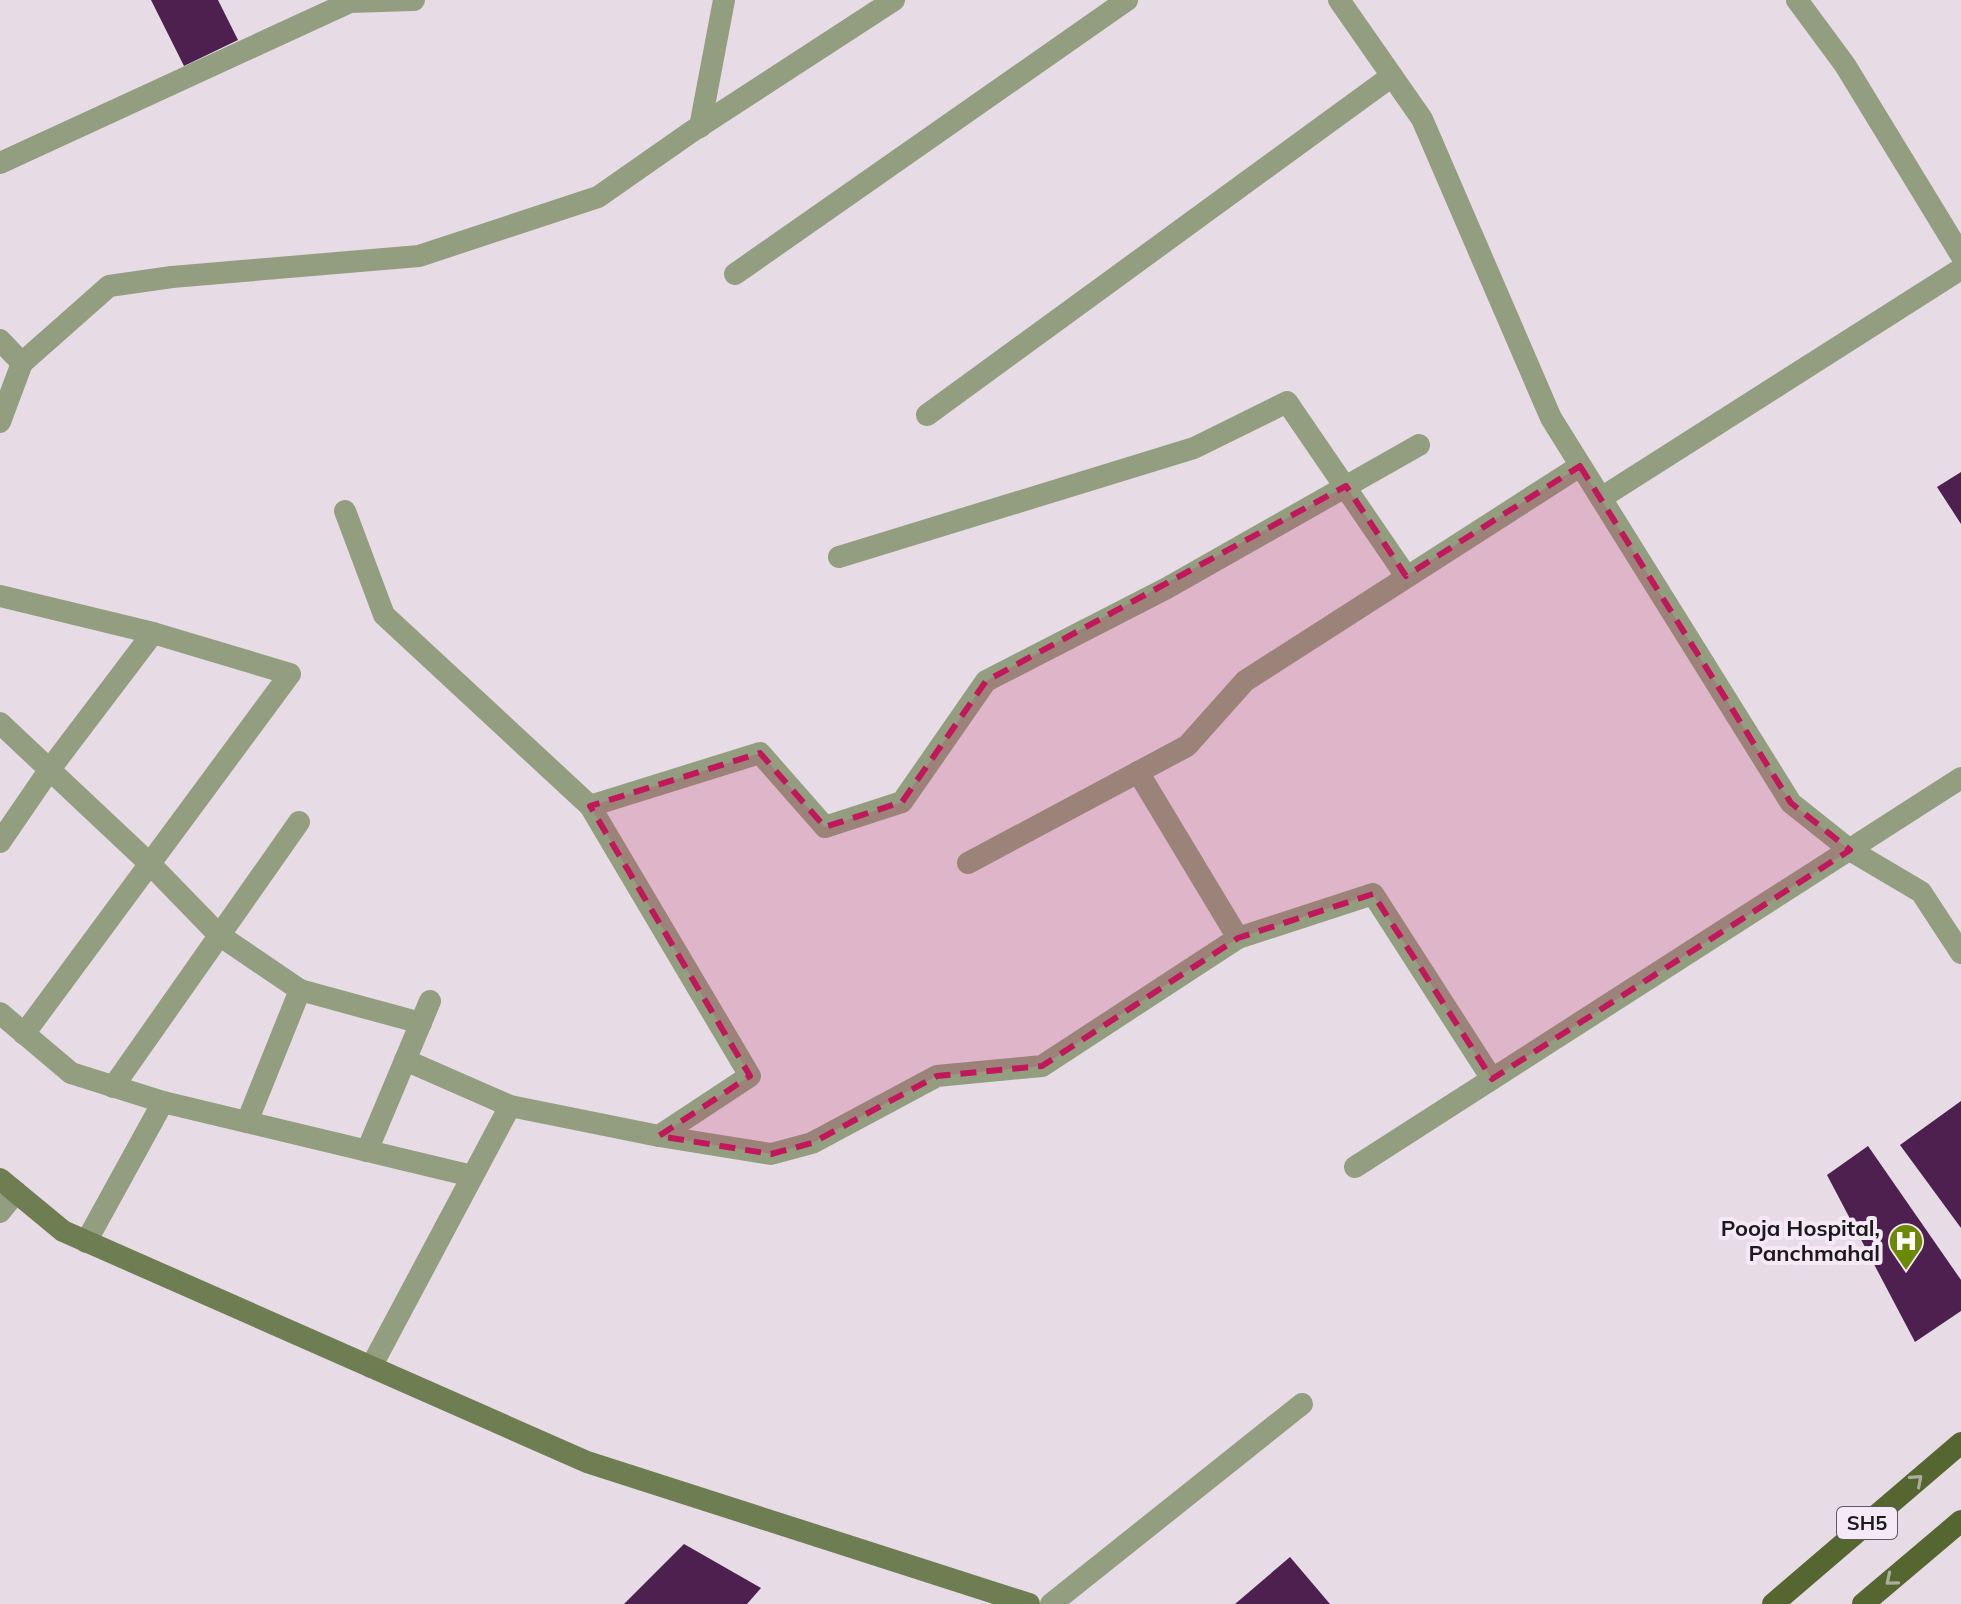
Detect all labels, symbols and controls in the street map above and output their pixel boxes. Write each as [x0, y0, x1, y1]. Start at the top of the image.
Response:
place label: Pooja Hospital, Panchmahal [1721, 1214, 1880, 1267]
hospital icon: Pooja Hospital, Panchmahal [1887, 1222, 1925, 1272]
one-way arrow [1908, 1475, 1923, 1490]
road number: SH5 [1837, 1507, 1897, 1539]
one-way arrow [1885, 1571, 1900, 1585]

